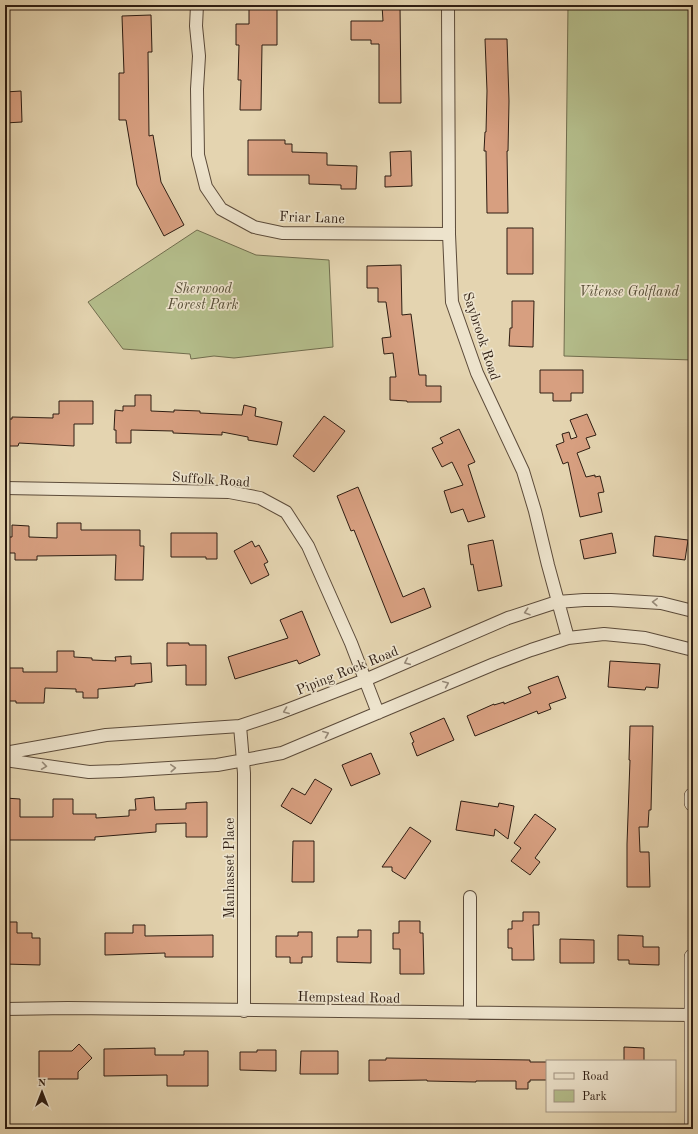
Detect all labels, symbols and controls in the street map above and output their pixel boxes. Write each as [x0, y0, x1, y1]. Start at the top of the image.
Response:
street label: Friar Lane [279, 210, 345, 226]
park label: Sherwood Forest Park [167, 282, 239, 312]
park label: Vitense Golfland [579, 285, 680, 300]
street label: Saybrook Road [460, 290, 502, 382]
street label: Suffolk Road [171, 470, 251, 490]
one-way arrow [652, 598, 658, 607]
one-way arrow [523, 607, 530, 616]
street label: Piping Rock Road [294, 644, 400, 698]
one-way arrow [403, 657, 410, 665]
one-way arrow [443, 681, 450, 689]
one-way arrow [283, 706, 290, 714]
one-way arrow [323, 731, 330, 739]
one-way arrow [41, 761, 47, 770]
one-way arrow [170, 764, 176, 772]
street label: Manhasset Place [223, 818, 237, 918]
street label: Hempstead Road [298, 990, 400, 1006]
legend [546, 1060, 676, 1112]
text: Road [582, 1071, 609, 1083]
north arrow [22, 1072, 62, 1112]
text: N [38, 1078, 47, 1089]
text: Park [582, 1091, 607, 1103]

